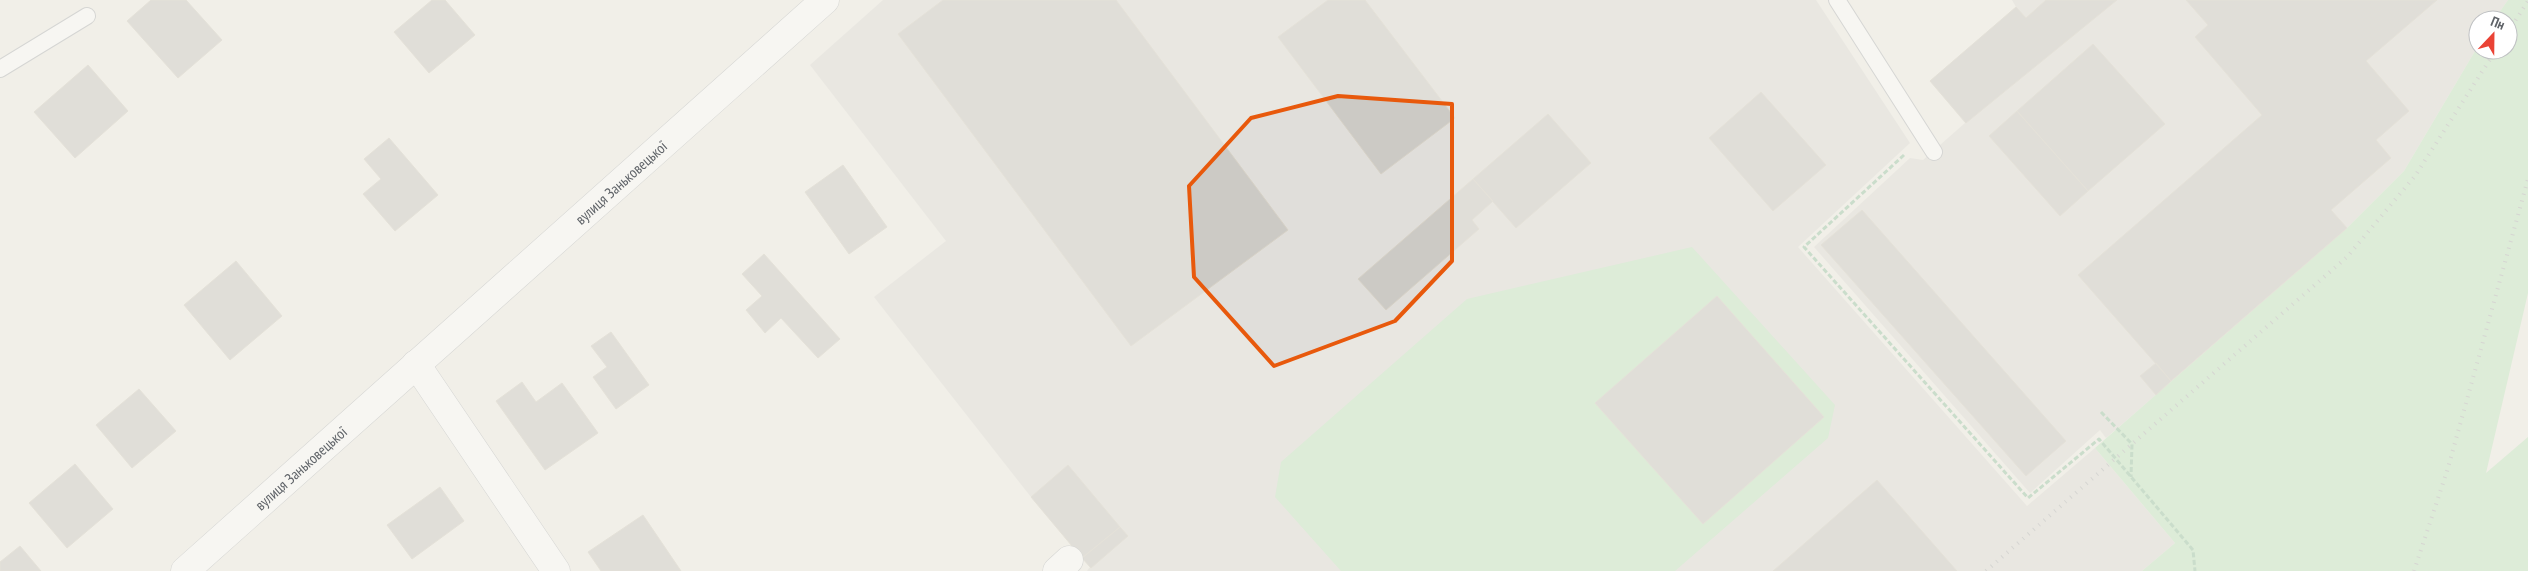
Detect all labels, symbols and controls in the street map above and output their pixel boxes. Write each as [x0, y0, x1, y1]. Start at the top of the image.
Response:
north arrow [2468, 10, 2518, 60]
text: Пн [2488, 12, 2508, 34]
street label: вулиця Заньковецької [571, 136, 671, 228]
street label: вулиця Заньковецької [251, 421, 351, 514]

